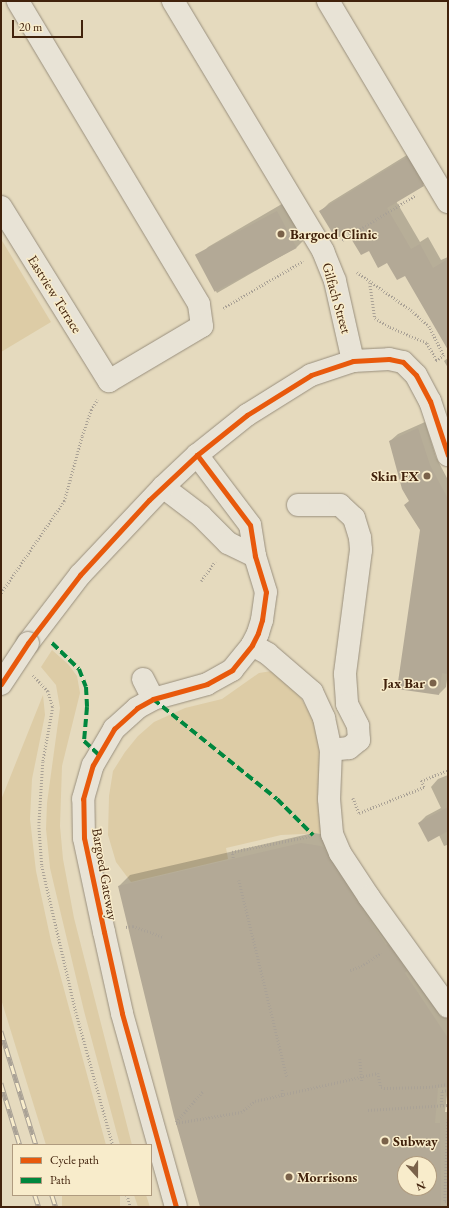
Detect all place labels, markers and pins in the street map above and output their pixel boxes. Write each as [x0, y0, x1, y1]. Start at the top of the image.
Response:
place label: Bargoed Clinic [290, 226, 377, 242]
marker: Bargoed Clinic [275, 228, 287, 240]
place label: Skin FX [371, 468, 419, 484]
marker: Skin FX [422, 471, 432, 481]
place label: Jax Bar [383, 675, 425, 691]
marker: Jax Bar [428, 678, 438, 688]
place label: Subway [393, 1133, 438, 1149]
marker: Subway [380, 1136, 390, 1146]
place label: Morrisons [297, 1169, 357, 1185]
marker: Morrisons [284, 1172, 294, 1182]

